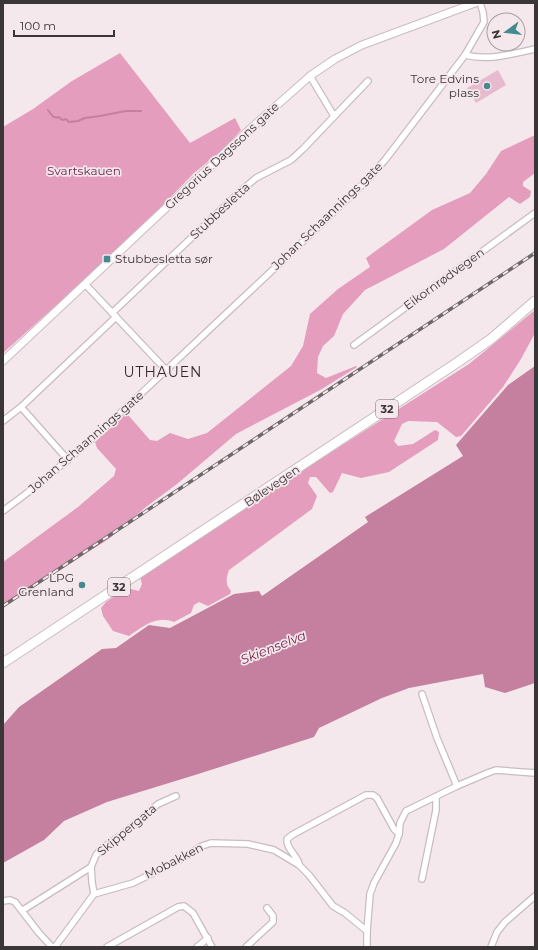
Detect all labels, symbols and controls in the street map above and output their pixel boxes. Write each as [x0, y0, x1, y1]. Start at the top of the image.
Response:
scale bar [14, 12, 114, 38]
north arrow [486, 12, 526, 52]
text: 100 m [20, 18, 56, 33]
text: N [488, 28, 504, 41]
place label: Tore Edvins plass [410, 71, 479, 100]
marker: Tore Edvins plass [482, 81, 492, 91]
street label: Gregorius Dagssons gate [161, 99, 282, 213]
street label: Johan Schaannings gate [267, 159, 385, 273]
park label: Svartskauen [47, 163, 121, 178]
street label: Stubbesletta [187, 179, 253, 242]
street label: Eikornrødvegen [400, 244, 487, 313]
place label: Stubbesletta sør [115, 251, 213, 266]
marker: Stubbesletta sør [102, 254, 112, 264]
district label: UTHAUEN [124, 363, 202, 381]
street label: Johan Schaannings gate [24, 387, 147, 497]
road number: 32 [376, 400, 398, 418]
street label: Bølevegen [241, 461, 302, 510]
place label: LPG Grenland [18, 570, 74, 599]
road number: 32 [108, 578, 130, 596]
marker: LPG Grenland [77, 580, 87, 590]
water label: Skienselva [238, 627, 308, 667]
street label: Skippergata [94, 800, 159, 859]
street label: Mobakken [142, 839, 206, 882]

